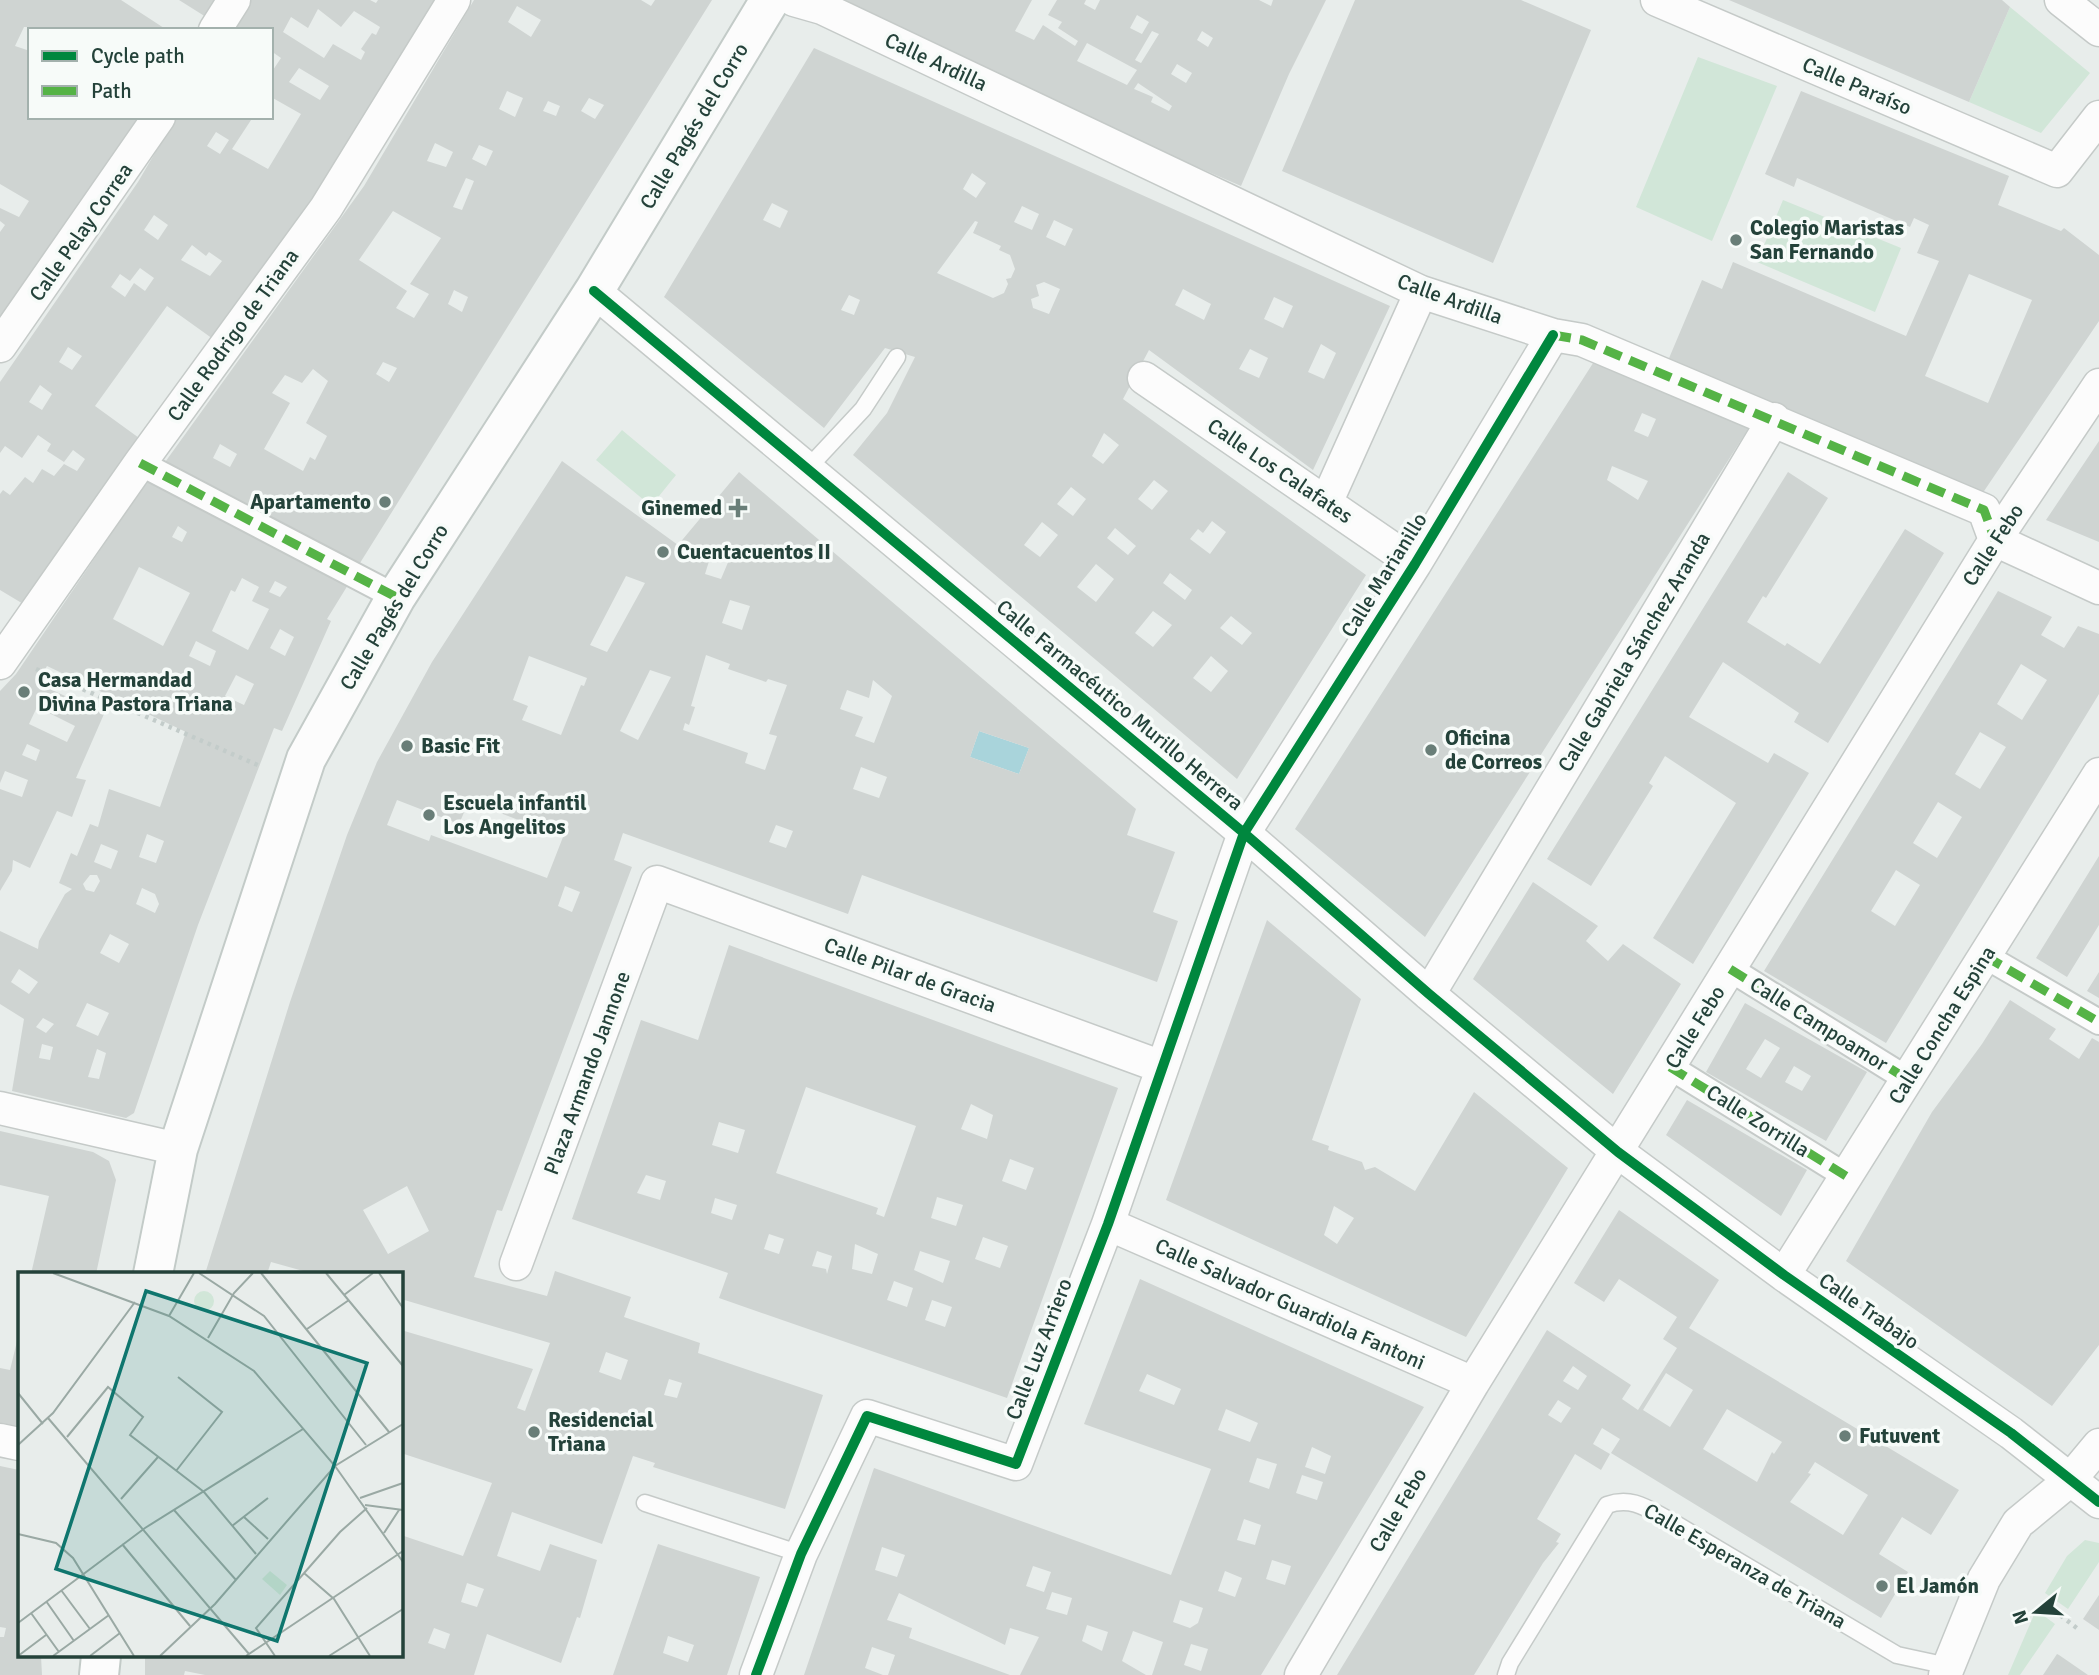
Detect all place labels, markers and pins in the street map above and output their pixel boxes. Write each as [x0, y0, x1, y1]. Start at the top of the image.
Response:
place label: Colegio Maristas San Fernando [1750, 215, 1904, 265]
marker: Colegio Maristas San Fernando [1728, 232, 1744, 248]
place label: Apartamento [250, 489, 371, 515]
marker: Apartamento [377, 494, 393, 510]
place label: Ginemed [641, 495, 722, 521]
marker: Ginemed [728, 498, 748, 518]
place label: Cuentacuentos II [677, 539, 831, 565]
marker: Cuentacuentos II [655, 544, 671, 560]
place label: Casa Hermandad Divina Pastora Triana [38, 667, 233, 717]
marker: Casa Hermandad Divina Pastora Triana [16, 684, 32, 700]
place label: Oficina de Correos [1445, 725, 1542, 775]
place label: Basic Fit [421, 733, 500, 759]
marker: Basic Fit [399, 738, 415, 754]
marker: Oficina de Correos [1423, 742, 1439, 758]
place label: Escuela infantil Los Angelitos [443, 790, 587, 840]
marker: Escuela infantil Los Angelitos [421, 807, 437, 823]
place label: Residencial Triana [548, 1407, 654, 1457]
place label: Futuvent [1859, 1423, 1940, 1449]
marker: Residencial Triana [526, 1424, 542, 1440]
marker: Futuvent [1837, 1428, 1853, 1444]
place label: El Jamón [1896, 1573, 1979, 1599]
marker: El Jamón [1874, 1578, 1890, 1594]

